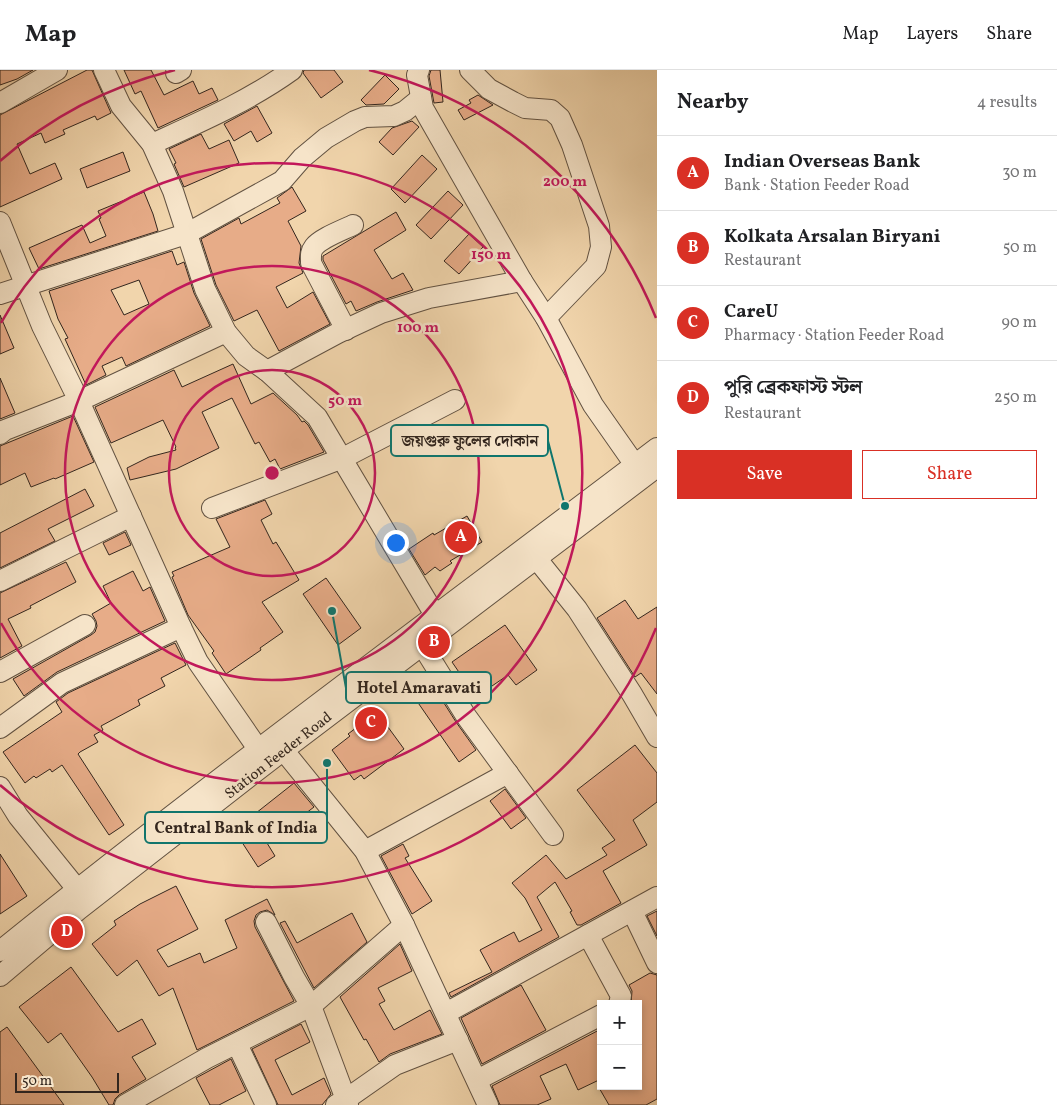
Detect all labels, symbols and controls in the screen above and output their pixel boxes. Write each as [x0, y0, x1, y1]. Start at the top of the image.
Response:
text: Map [25, 18, 76, 52]
text: Map [842, 22, 878, 47]
text: Layers [906, 22, 958, 47]
text: Share [986, 22, 1032, 47]
text: Nearby [677, 88, 748, 117]
text: 4 results [977, 92, 1037, 114]
text: Indian Overseas Bank [724, 149, 920, 175]
text: A [687, 162, 699, 184]
text: 30 m [1002, 162, 1037, 184]
text: 200 m [543, 172, 587, 193]
text: Bank · Station Feeder Road [724, 175, 910, 197]
text: Kolkata Arsalan Biryani [724, 224, 941, 250]
text: B [688, 237, 698, 259]
text: 50 m [1003, 237, 1037, 259]
text: 150 m [471, 245, 511, 266]
text: Restaurant [724, 250, 802, 272]
text: CareU [724, 299, 778, 325]
text: C [688, 312, 698, 334]
text: 90 m [1001, 312, 1037, 334]
text: 100 m [397, 318, 440, 339]
text: Pharmacy · Station Feeder Road [724, 325, 944, 347]
text: পুরি ব্রেকফাস্ট স্টল [724, 375, 863, 401]
text: D [687, 387, 699, 409]
text: 250 m [994, 387, 1037, 409]
text: 50 m [328, 391, 362, 412]
text: Restaurant [724, 403, 802, 425]
callout: জয়গুরু ফুলের দোকান [391, 425, 548, 456]
text: জয়গুরু ফুলের দোকান [400, 431, 539, 453]
button: Save [677, 450, 852, 499]
button: Share [862, 450, 1037, 499]
centre of rings [263, 464, 281, 482]
pin: A [445, 518, 477, 556]
your location [383, 530, 409, 556]
pin: B [418, 623, 450, 661]
callout: Hotel Amaravati [346, 672, 491, 703]
text: Hotel Amaravati [357, 678, 482, 700]
pin: C [355, 704, 387, 742]
street label: Station Feeder Road [221, 708, 337, 805]
callout: Central Bank of India [145, 812, 327, 843]
text: Central Bank of India [154, 818, 318, 840]
pin: D [51, 913, 83, 951]
map controls [597, 1000, 642, 1090]
button: + [597, 1000, 642, 1045]
button: − [597, 1045, 642, 1090]
scale bar [15, 1070, 119, 1093]
text: 50 m [22, 1072, 52, 1091]

